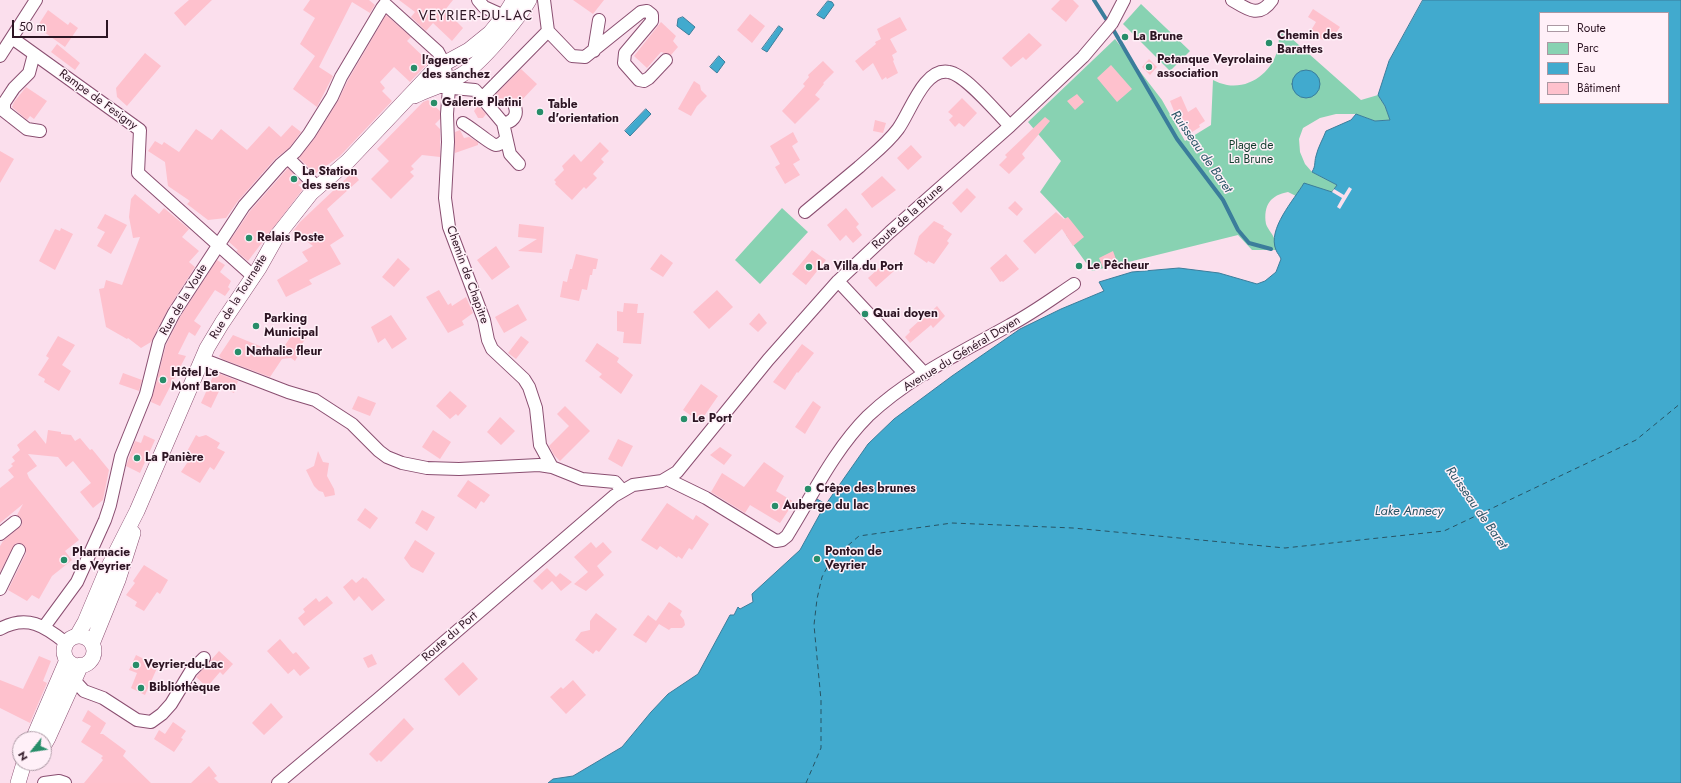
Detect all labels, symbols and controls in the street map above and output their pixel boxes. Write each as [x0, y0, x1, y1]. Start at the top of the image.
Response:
district label: VEYRIER-DU-LAC [419, 9, 533, 25]
scale bar [14, 12, 110, 38]
legend [1539, 12, 1669, 104]
text: 50 m [19, 18, 46, 36]
text: Route [1577, 19, 1606, 37]
place label: Chemin des Barattes [1277, 29, 1343, 57]
place label: La Brune [1133, 30, 1183, 44]
marker: La Brune [1120, 32, 1130, 42]
marker: Chemin des Barattes [1264, 38, 1274, 48]
text: Parc [1577, 39, 1599, 57]
place label: Petanque Veyrolaine association [1157, 53, 1272, 81]
place label: l'agence des sanchez [422, 54, 490, 82]
text: Eau [1577, 59, 1596, 77]
marker: Petanque Veyrolaine association [1144, 62, 1154, 72]
marker: l'agence des sanchez [409, 63, 419, 73]
street label: Rampe de Fesigny [56, 67, 140, 133]
text: Bâtiment [1577, 79, 1620, 97]
place label: Galerie Platini [442, 96, 522, 110]
marker: Galerie Platini [429, 98, 439, 108]
place label: Table d'orientation [548, 98, 619, 126]
marker: Table d'orientation [535, 107, 545, 117]
water label: Ruisseau de Baret [1167, 108, 1235, 196]
park label: Plage de La Brune [1229, 139, 1273, 167]
place label: La Station des sens [302, 165, 357, 193]
marker: La Station des sens [289, 174, 299, 184]
street label: Route de la Brune [870, 181, 946, 253]
street label: Chemin de Chapitre [443, 224, 491, 326]
place label: Relais Poste [257, 231, 324, 245]
marker: Relais Poste [244, 233, 254, 243]
street label: Rue de la Tournette [207, 252, 271, 342]
place label: Le Pêcheur [1087, 259, 1149, 273]
place label: La Villa du Port [817, 260, 903, 274]
marker: Le Pêcheur [1074, 261, 1084, 271]
street label: Rue de la Voute [157, 262, 211, 338]
marker: La Villa du Port [804, 262, 814, 272]
place label: Quai doyen [873, 307, 938, 321]
marker: Quai doyen [860, 309, 870, 319]
place label: Parking Municipal [264, 312, 318, 340]
street label: Avenue du Général Doyen [901, 313, 1023, 395]
marker: Parking Municipal [251, 321, 261, 331]
place label: Nathalie fleur [246, 345, 322, 359]
marker: Nathalie fleur [233, 347, 243, 357]
place label: Hôtel Le Mont Baron [171, 366, 236, 394]
marker: Hôtel Le Mont Baron [158, 375, 168, 385]
place label: Le Port [692, 412, 732, 426]
marker: Le Port [679, 414, 689, 424]
place label: La Panière [145, 451, 204, 465]
marker: La Panière [132, 453, 142, 463]
water label: Ruisseau de Baret [1442, 464, 1510, 552]
place label: Crêpe des brunes [816, 482, 916, 496]
marker: Crêpe des brunes [803, 484, 813, 494]
place label: Auberge du lac [783, 499, 869, 513]
marker: Auberge du lac [770, 501, 780, 511]
water label: Lake Annecy [1375, 504, 1443, 520]
place label: Ponton de Veyrier [825, 545, 882, 573]
place label: Pharmacie de Veyrier [72, 546, 131, 574]
marker: Ponton de Veyrier [812, 554, 822, 564]
marker: Pharmacie de Veyrier [59, 555, 69, 565]
street label: Route du Port [419, 609, 481, 665]
place label: Veyrier-du-Lac [144, 658, 223, 672]
marker: Veyrier-du-Lac [131, 660, 141, 670]
place label: Bibliothèque [149, 681, 220, 695]
marker: Bibliothèque [136, 683, 146, 693]
north arrow [12, 731, 52, 771]
text: N [13, 749, 32, 764]

